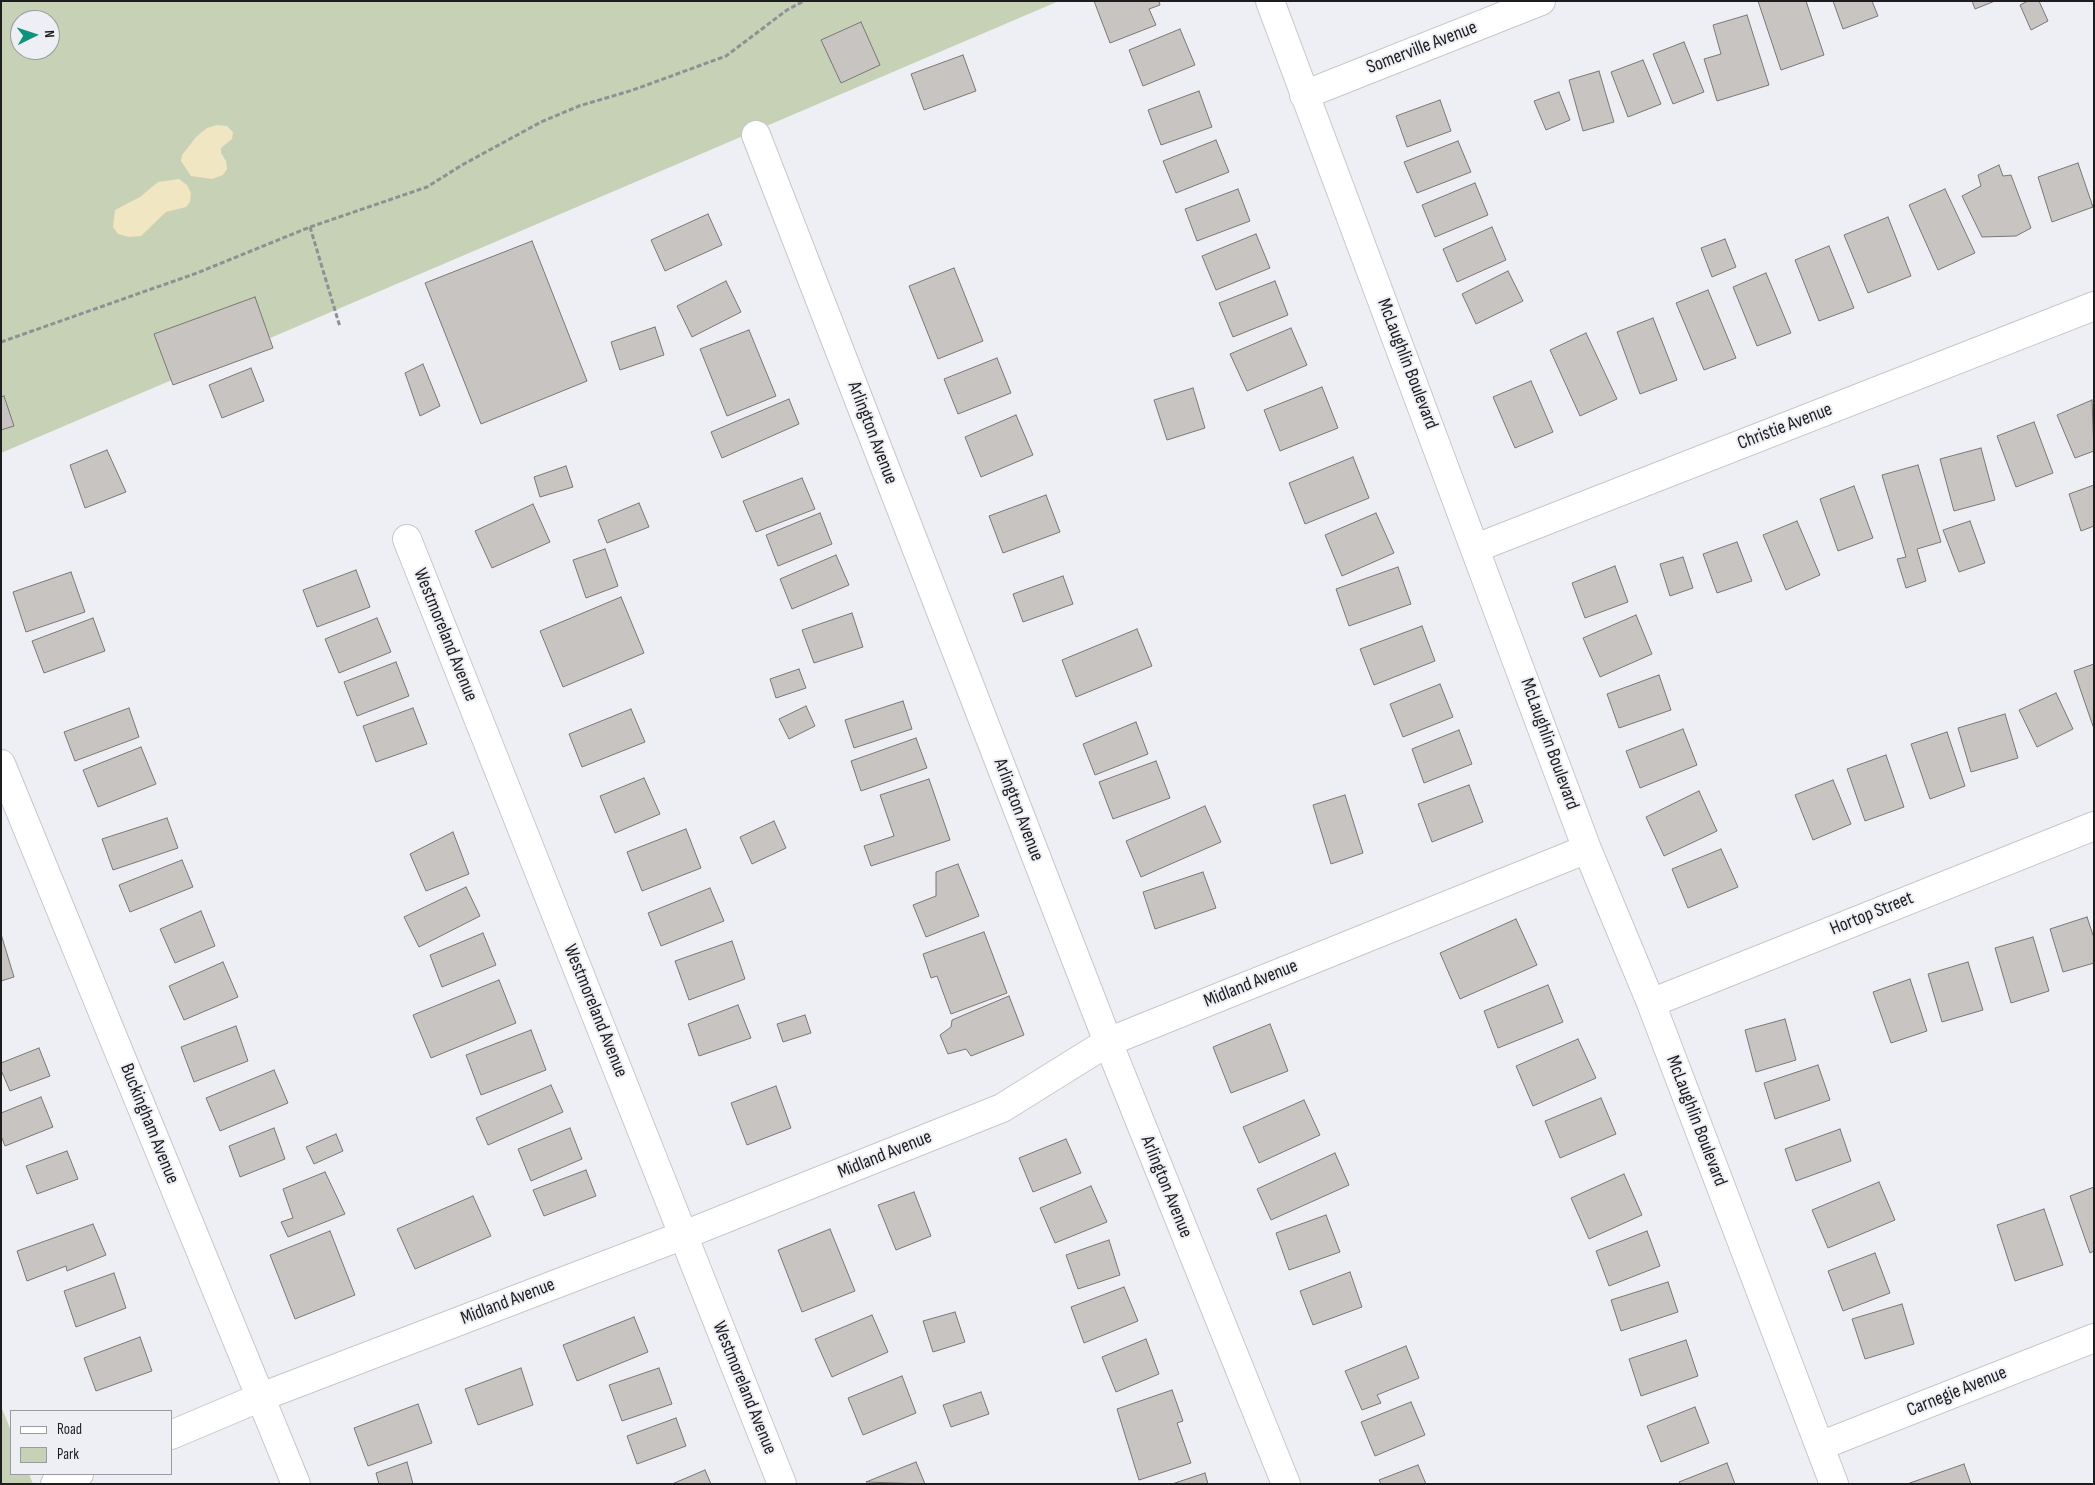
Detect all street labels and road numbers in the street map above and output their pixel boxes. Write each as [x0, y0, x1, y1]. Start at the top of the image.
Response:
street label: Somerville Avenue [1364, 16, 1480, 80]
street label: McLaughlin Boulevard [1372, 295, 1442, 433]
street label: Arlington Avenue [842, 378, 902, 488]
street label: Christie Avenue [1734, 399, 1836, 455]
street label: Westmoreland Avenue [408, 565, 482, 705]
street label: McLaughlin Boulevard [1515, 675, 1583, 813]
street label: Arlington Avenue [988, 755, 1048, 865]
street label: Hortop Street [1827, 887, 1917, 941]
street label: Westmoreland Avenue [558, 941, 632, 1081]
street label: Midland Avenue [1201, 955, 1301, 1013]
street label: McLaughlin Boulevard [1661, 1052, 1731, 1190]
street label: Buckingham Avenue [115, 1061, 183, 1187]
street label: Midland Avenue [835, 1126, 935, 1184]
street label: Arlington Avenue [1135, 1133, 1197, 1241]
street label: Midland Avenue [458, 1274, 558, 1330]
street label: Westmoreland Avenue [707, 1318, 781, 1458]
street label: Carnegie Avenue [1904, 1362, 2010, 1422]

